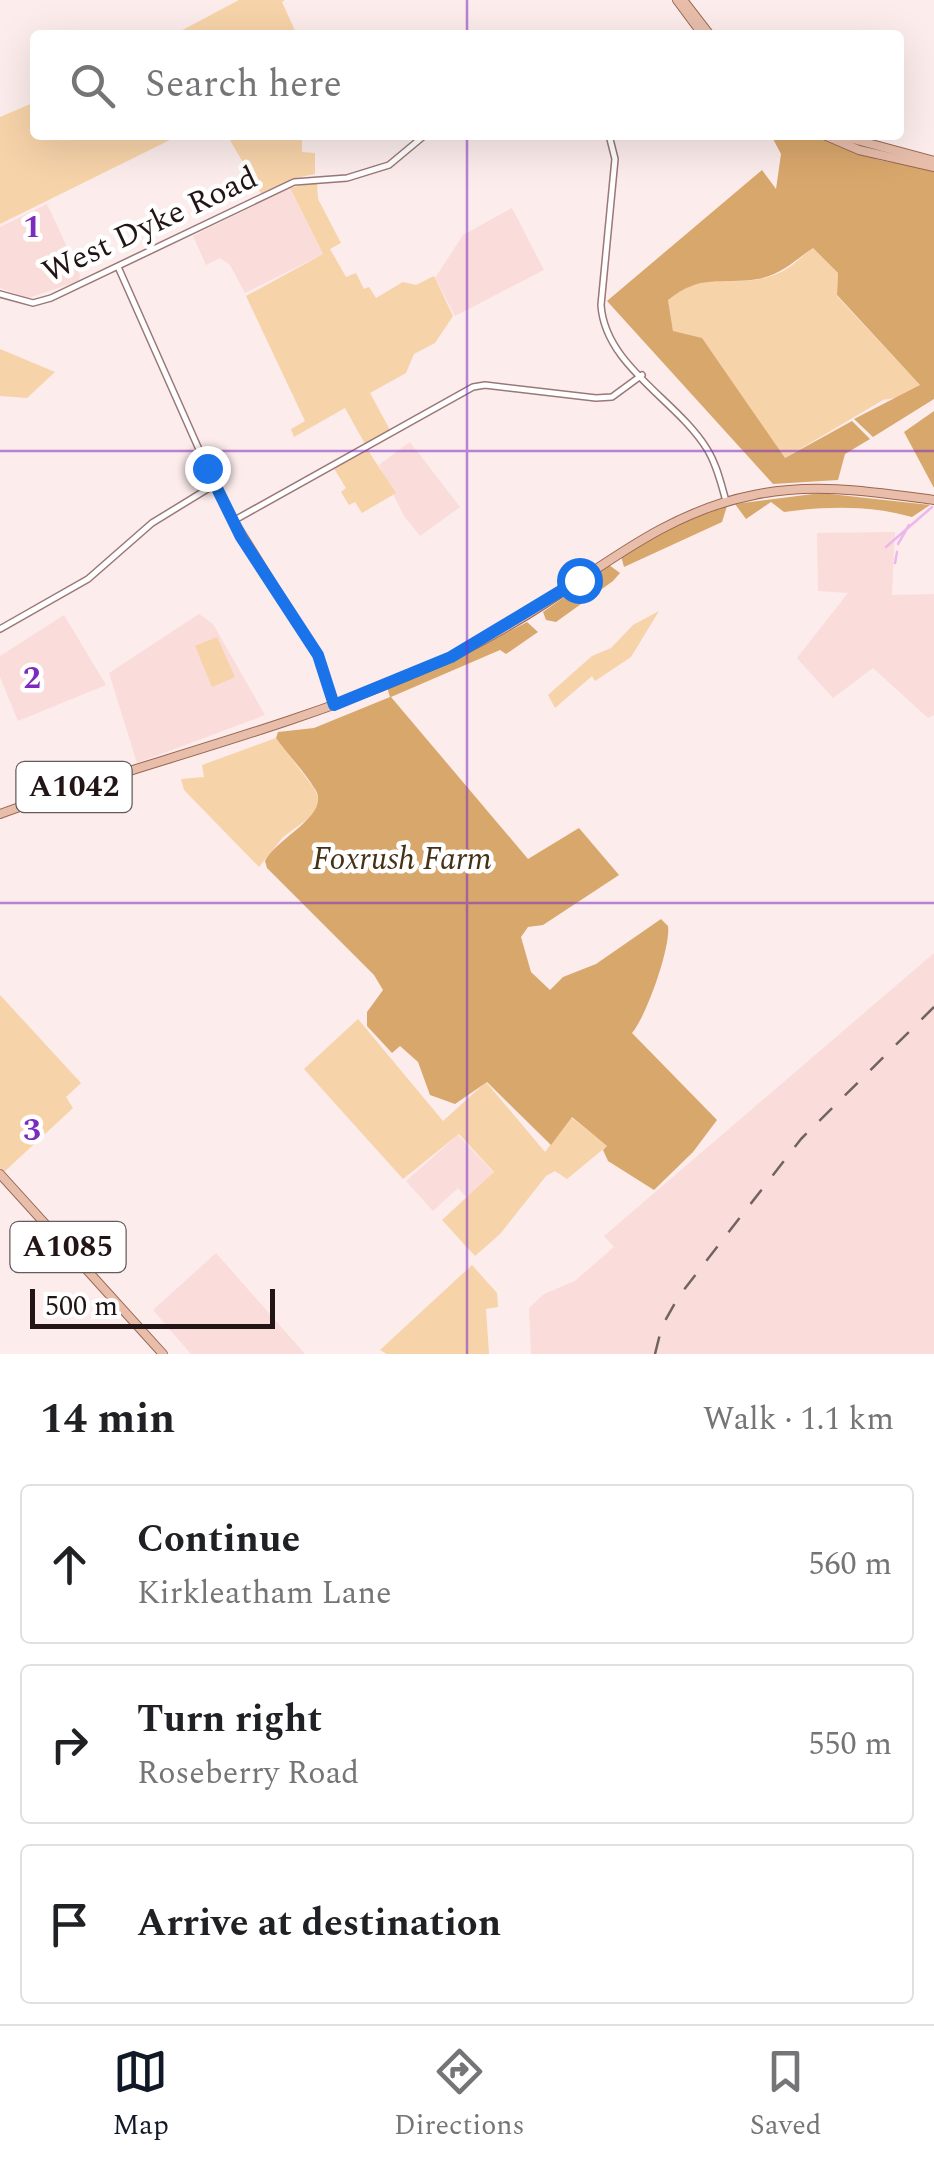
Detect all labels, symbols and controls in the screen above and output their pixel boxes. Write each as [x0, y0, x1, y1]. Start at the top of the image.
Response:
search box [30, 30, 904, 140]
text: Search here [145, 56, 342, 114]
icon: search [65, 58, 120, 113]
street label: West Dyke Road [34, 154, 266, 296]
text: 1 [23, 203, 41, 252]
route end [185, 446, 231, 492]
route start [557, 558, 603, 604]
text: 2 [23, 654, 41, 703]
road number: A1042 [17, 762, 132, 812]
park label: Foxrush Farm [312, 835, 492, 884]
text: 3 [23, 1106, 41, 1155]
road number: A1085 [10, 1222, 126, 1272]
scale bar [30, 1284, 275, 1328]
text: 500 m [45, 1285, 118, 1328]
text: 14 min [40, 1388, 175, 1451]
text: Walk · 1.1 km [703, 1395, 894, 1444]
text: Continue [137, 1511, 300, 1569]
icon: ahead [42, 1537, 97, 1592]
text: 560 m [808, 1540, 892, 1589]
text: Kirkleatham Lane [137, 1569, 392, 1618]
text: Turn right [137, 1691, 322, 1749]
icon: right [42, 1717, 97, 1772]
text: 550 m [808, 1720, 892, 1769]
text: Roseberry Road [137, 1749, 359, 1798]
text: Arrive at destination [137, 1895, 501, 1953]
icon: arrive [42, 1897, 97, 1952]
tab: Map [113, 2044, 169, 2147]
tab: Directions [394, 2044, 525, 2147]
tab: Saved [750, 2044, 821, 2147]

